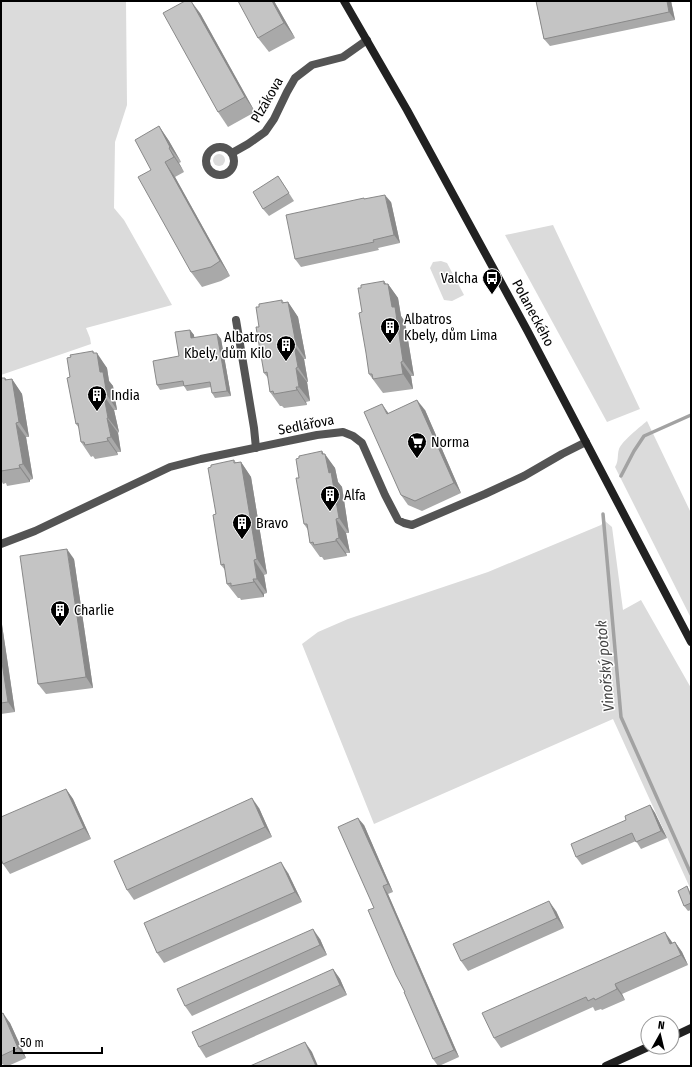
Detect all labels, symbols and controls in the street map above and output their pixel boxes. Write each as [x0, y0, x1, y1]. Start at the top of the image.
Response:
street label: Plzákova [247, 74, 287, 126]
bus stop icon: Valcha [481, 267, 503, 295]
place label: Valcha [441, 270, 478, 287]
street label: Polaneckého [508, 277, 558, 349]
place label: Albatros Kbely, dům Lima [404, 311, 498, 344]
building icon: Albatros Kbely, dům Lima [379, 316, 401, 344]
place label: Albatros Kbely, dům Kilo [184, 329, 272, 362]
building icon: Albatros Kbely, dům Kilo [275, 334, 297, 362]
building icon: India [86, 384, 108, 412]
place label: India [111, 387, 140, 404]
street label: Sedlářova [277, 411, 336, 439]
supermarket icon: Norma [406, 431, 428, 459]
place label: Norma [431, 434, 470, 451]
building icon: Alfa [319, 484, 341, 512]
place label: Alfa [344, 487, 366, 504]
building icon: Bravo [231, 512, 253, 540]
place label: Bravo [256, 515, 288, 532]
building icon: Charlie [49, 599, 71, 627]
place label: Charlie [74, 602, 114, 619]
water label: Vinořský potok [592, 619, 618, 712]
north arrow [640, 1015, 680, 1055]
text: N [657, 1019, 665, 1032]
scale bar [14, 1029, 102, 1055]
text: 50 m [20, 1036, 44, 1050]

